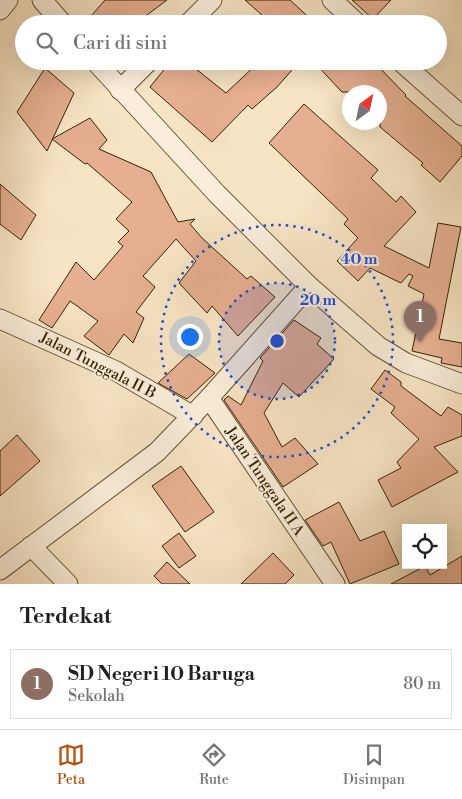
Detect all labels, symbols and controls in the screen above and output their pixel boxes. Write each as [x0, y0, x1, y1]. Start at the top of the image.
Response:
search box [15, 15, 447, 70]
icon: search [33, 29, 61, 57]
text: Cari di sini [73, 31, 168, 55]
north arrow [342, 85, 387, 130]
text: 40 m [340, 250, 378, 269]
text: 20 m [300, 291, 337, 310]
pin: 1 [404, 301, 436, 342]
your location [177, 324, 203, 350]
street label: Jalan Tunggala II B [36, 327, 159, 403]
centre of rings [268, 332, 286, 350]
street label: Jalan Tunggala II A [220, 422, 309, 540]
map controls [402, 524, 447, 569]
button: locate [402, 524, 447, 569]
text: Terdekat [20, 604, 111, 630]
text: SD Negeri 10 Baruga [68, 662, 255, 686]
text: 1 [33, 674, 41, 694]
text: 80 m [403, 674, 441, 694]
text: Sekolah [68, 686, 125, 706]
tab: Peta [57, 741, 85, 789]
tab: Rute [199, 741, 229, 789]
tab: Disimpan [343, 741, 405, 789]

